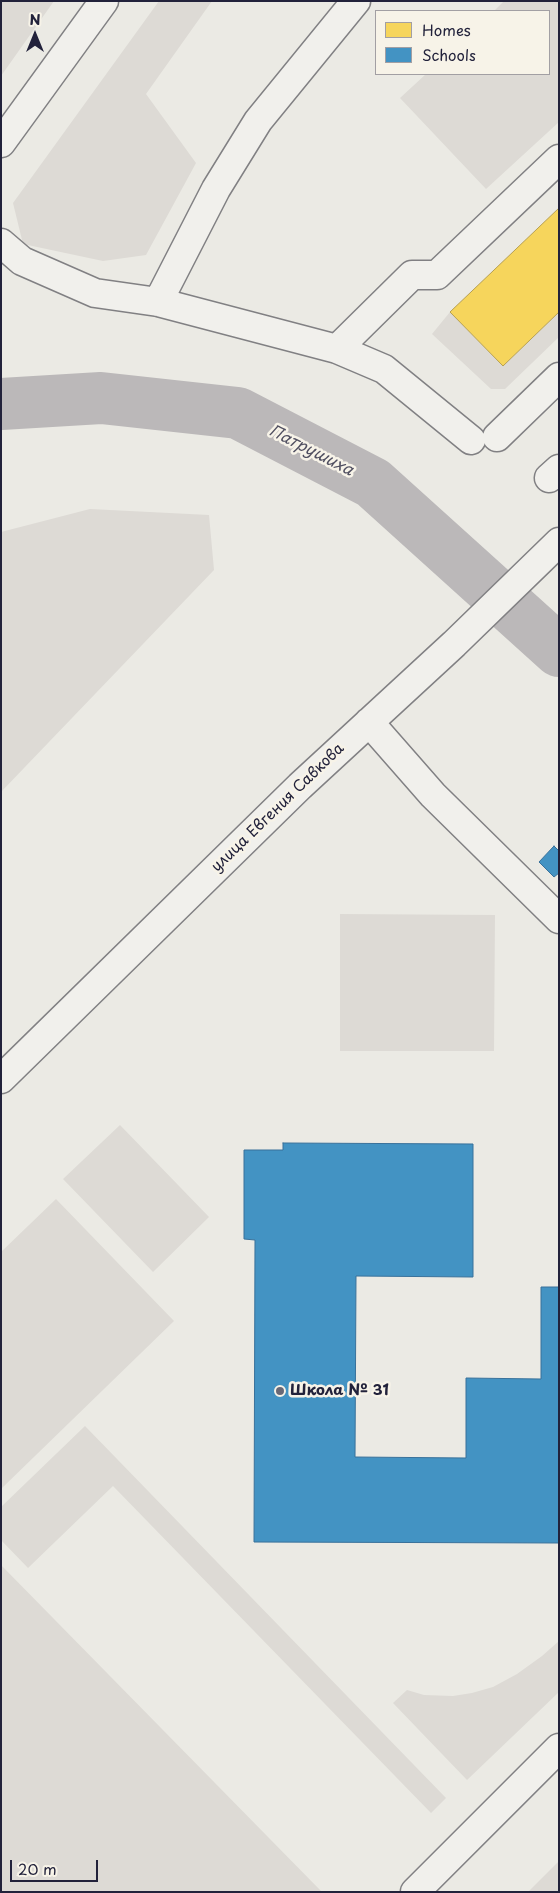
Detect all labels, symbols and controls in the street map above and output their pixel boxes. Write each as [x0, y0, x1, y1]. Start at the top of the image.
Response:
text: N [29, 9, 41, 30]
north arrow [10, 10, 60, 60]
legend [375, 10, 550, 75]
text: Homes [422, 18, 471, 41]
text: Schools [422, 43, 476, 66]
water label: Патрушиха [266, 422, 356, 480]
street label: улица Евгения Савкова [208, 740, 348, 876]
place label: Школа № 31 [290, 1382, 389, 1400]
marker: Школа № 31 [274, 1385, 286, 1397]
scale bar [12, 1850, 100, 1882]
text: 20 m [18, 1857, 57, 1880]

